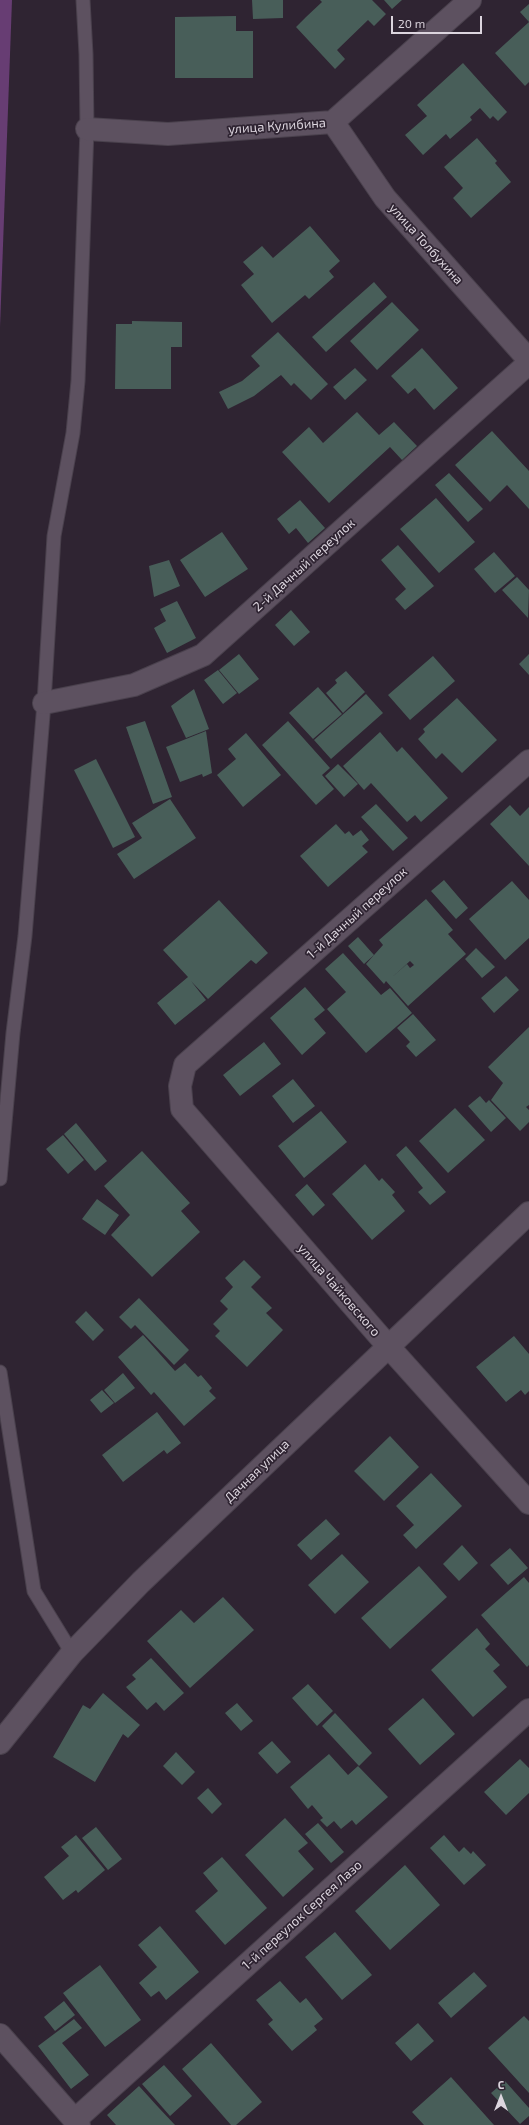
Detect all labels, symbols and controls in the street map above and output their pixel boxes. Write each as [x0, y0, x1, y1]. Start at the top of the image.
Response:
scale bar [393, 8, 484, 34]
text: 20 m [398, 16, 425, 30]
street label: улица Кулибина [228, 115, 326, 137]
street label: улица Толбухина [386, 200, 466, 288]
street label: 2-й Дачный переулок [250, 515, 358, 615]
street label: 1-й Дачный переулок [304, 864, 410, 962]
street label: улица Чайковского [294, 1240, 384, 1340]
street label: Дачная улица [221, 1436, 293, 1506]
street label: 1-й переулок Сергея Лазо [239, 1857, 365, 1973]
north arrow [481, 2077, 521, 2117]
text: С [498, 2078, 504, 2091]

